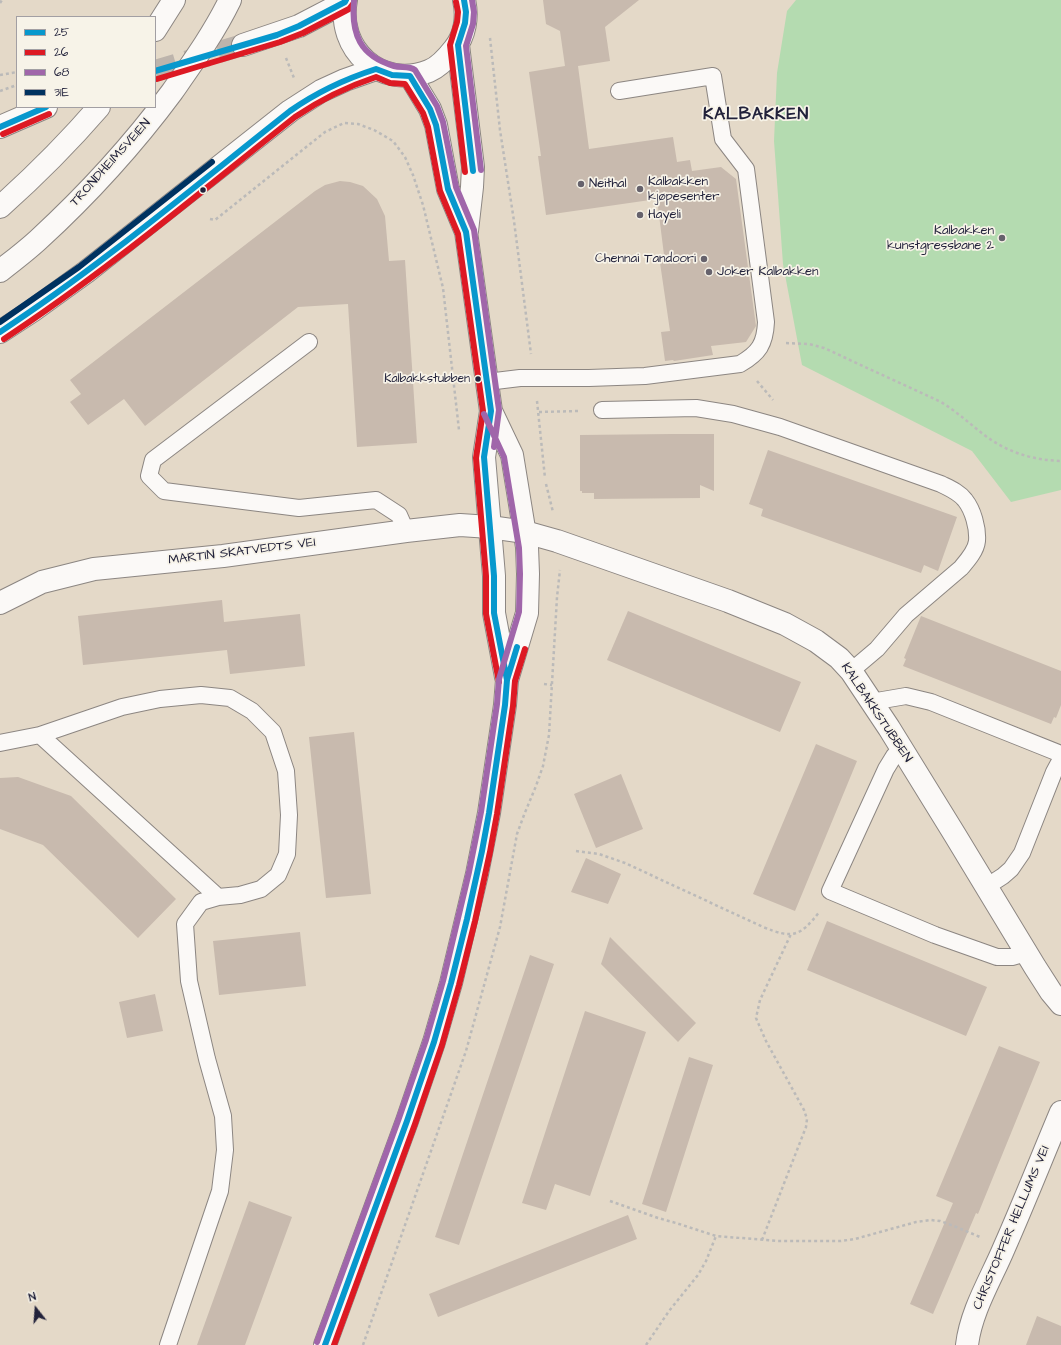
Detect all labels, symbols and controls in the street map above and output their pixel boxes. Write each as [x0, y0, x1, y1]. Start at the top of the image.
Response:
legend [16, 16, 156, 108]
text: 25 [54, 24, 69, 41]
text: 26 [54, 44, 68, 61]
text: 68 [54, 64, 69, 81]
text: 31E [54, 84, 69, 101]
district label: KALBAKKEN [703, 105, 809, 125]
street label: TRONDHEIMSVEIEN [67, 116, 155, 210]
place label: Kalbakken kjøpesenter [648, 174, 719, 205]
place label: Neithal [589, 176, 627, 192]
marker: Neithal [576, 179, 586, 189]
marker: Kalbakken kjøpesenter [635, 184, 645, 194]
unlabelled marker [198, 185, 208, 195]
place label: Hayeli [648, 207, 681, 223]
marker: Hayeli [635, 210, 645, 220]
place label: Kalbakken kunstgressbane 2 [887, 223, 994, 254]
marker: Kalbakken kunstgressbane 2 [997, 233, 1007, 243]
place label: Chennai Tandoori [595, 251, 696, 267]
marker: Chennai Tandoori [699, 254, 709, 264]
place label: Joker Kalbakken [717, 264, 819, 280]
marker: Joker Kalbakken [704, 267, 714, 277]
place label: Kalbakkstubben [384, 372, 470, 386]
marker: Kalbakkstubben [473, 374, 483, 384]
street label: MARTIN SKATVEDTS VEI [168, 535, 316, 569]
street label: KALBAKKSTUBBEN [837, 660, 915, 766]
street label: CHRISTOFFER HELLUMS VEI [970, 1144, 1054, 1312]
north arrow [16, 1289, 56, 1329]
text: N [27, 1289, 38, 1305]

